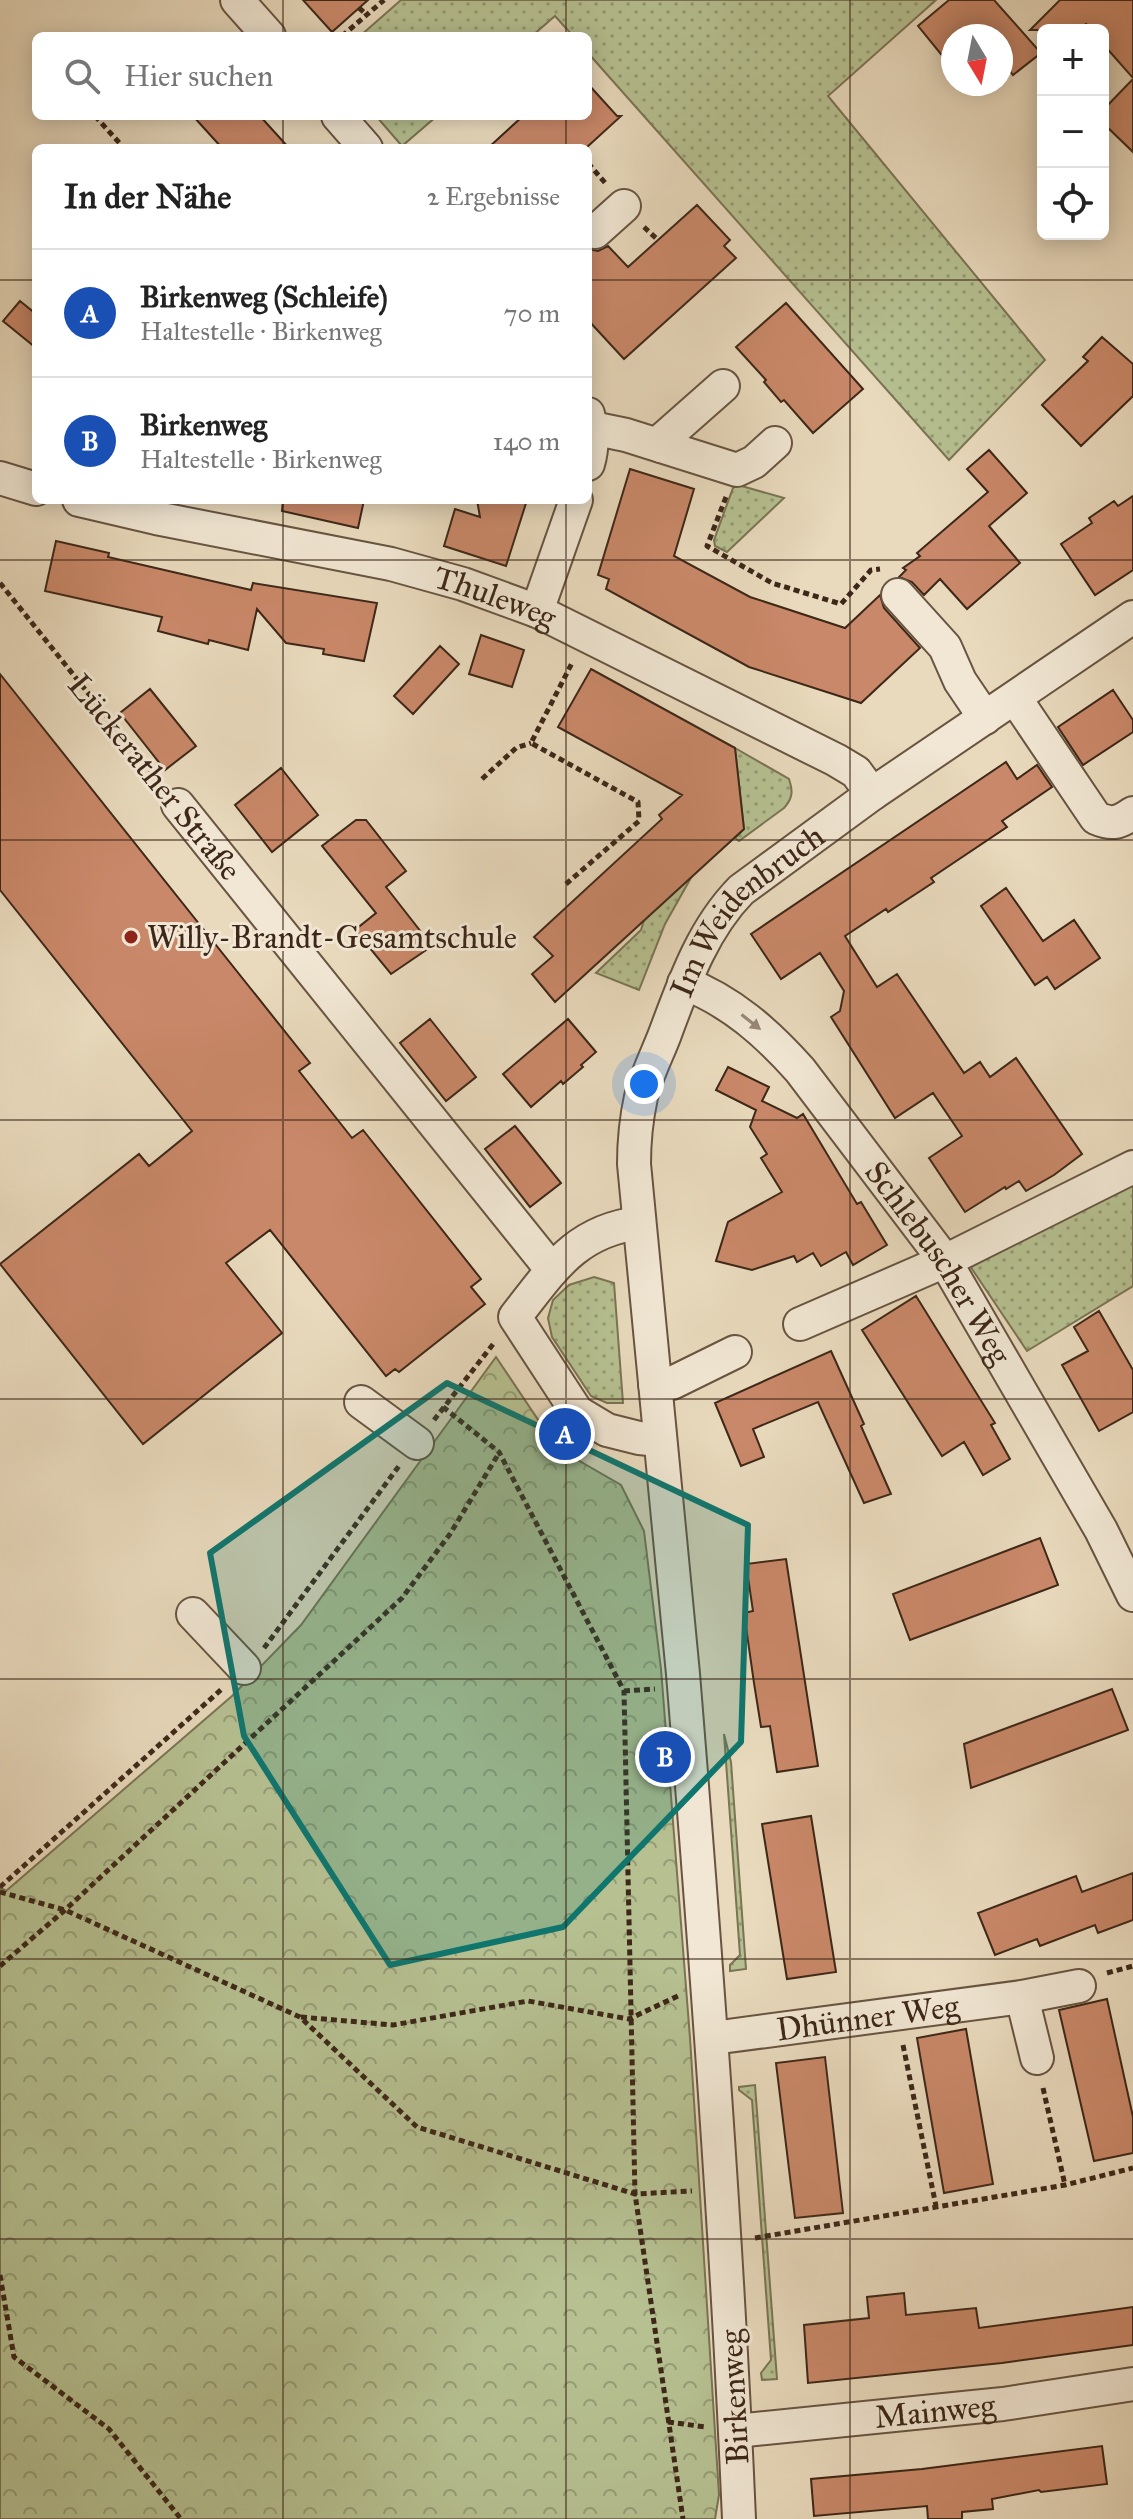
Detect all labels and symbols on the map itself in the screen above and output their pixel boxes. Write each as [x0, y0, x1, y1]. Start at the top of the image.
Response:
north arrow [941, 24, 1013, 96]
street label: Thuleweg [430, 558, 564, 638]
street label: Lückerather Straße [60, 666, 250, 888]
street label: Im Weidenbruch [662, 816, 832, 1003]
place label: Willy-Brandt-Gesamtschule [147, 918, 517, 957]
marker: Willy-Brandt-Gesamtschule [122, 928, 140, 946]
one-way arrow [741, 1014, 761, 1030]
your location [624, 1064, 664, 1104]
street label: Schlebuscher Weg [856, 1154, 1020, 1372]
pin: A [539, 1404, 591, 1464]
pin: B [639, 1727, 691, 1787]
street label: Dhünner Weg [774, 1986, 963, 2049]
street label: Birkenweg [711, 2327, 758, 2466]
street label: Mainweg [873, 2386, 998, 2437]

